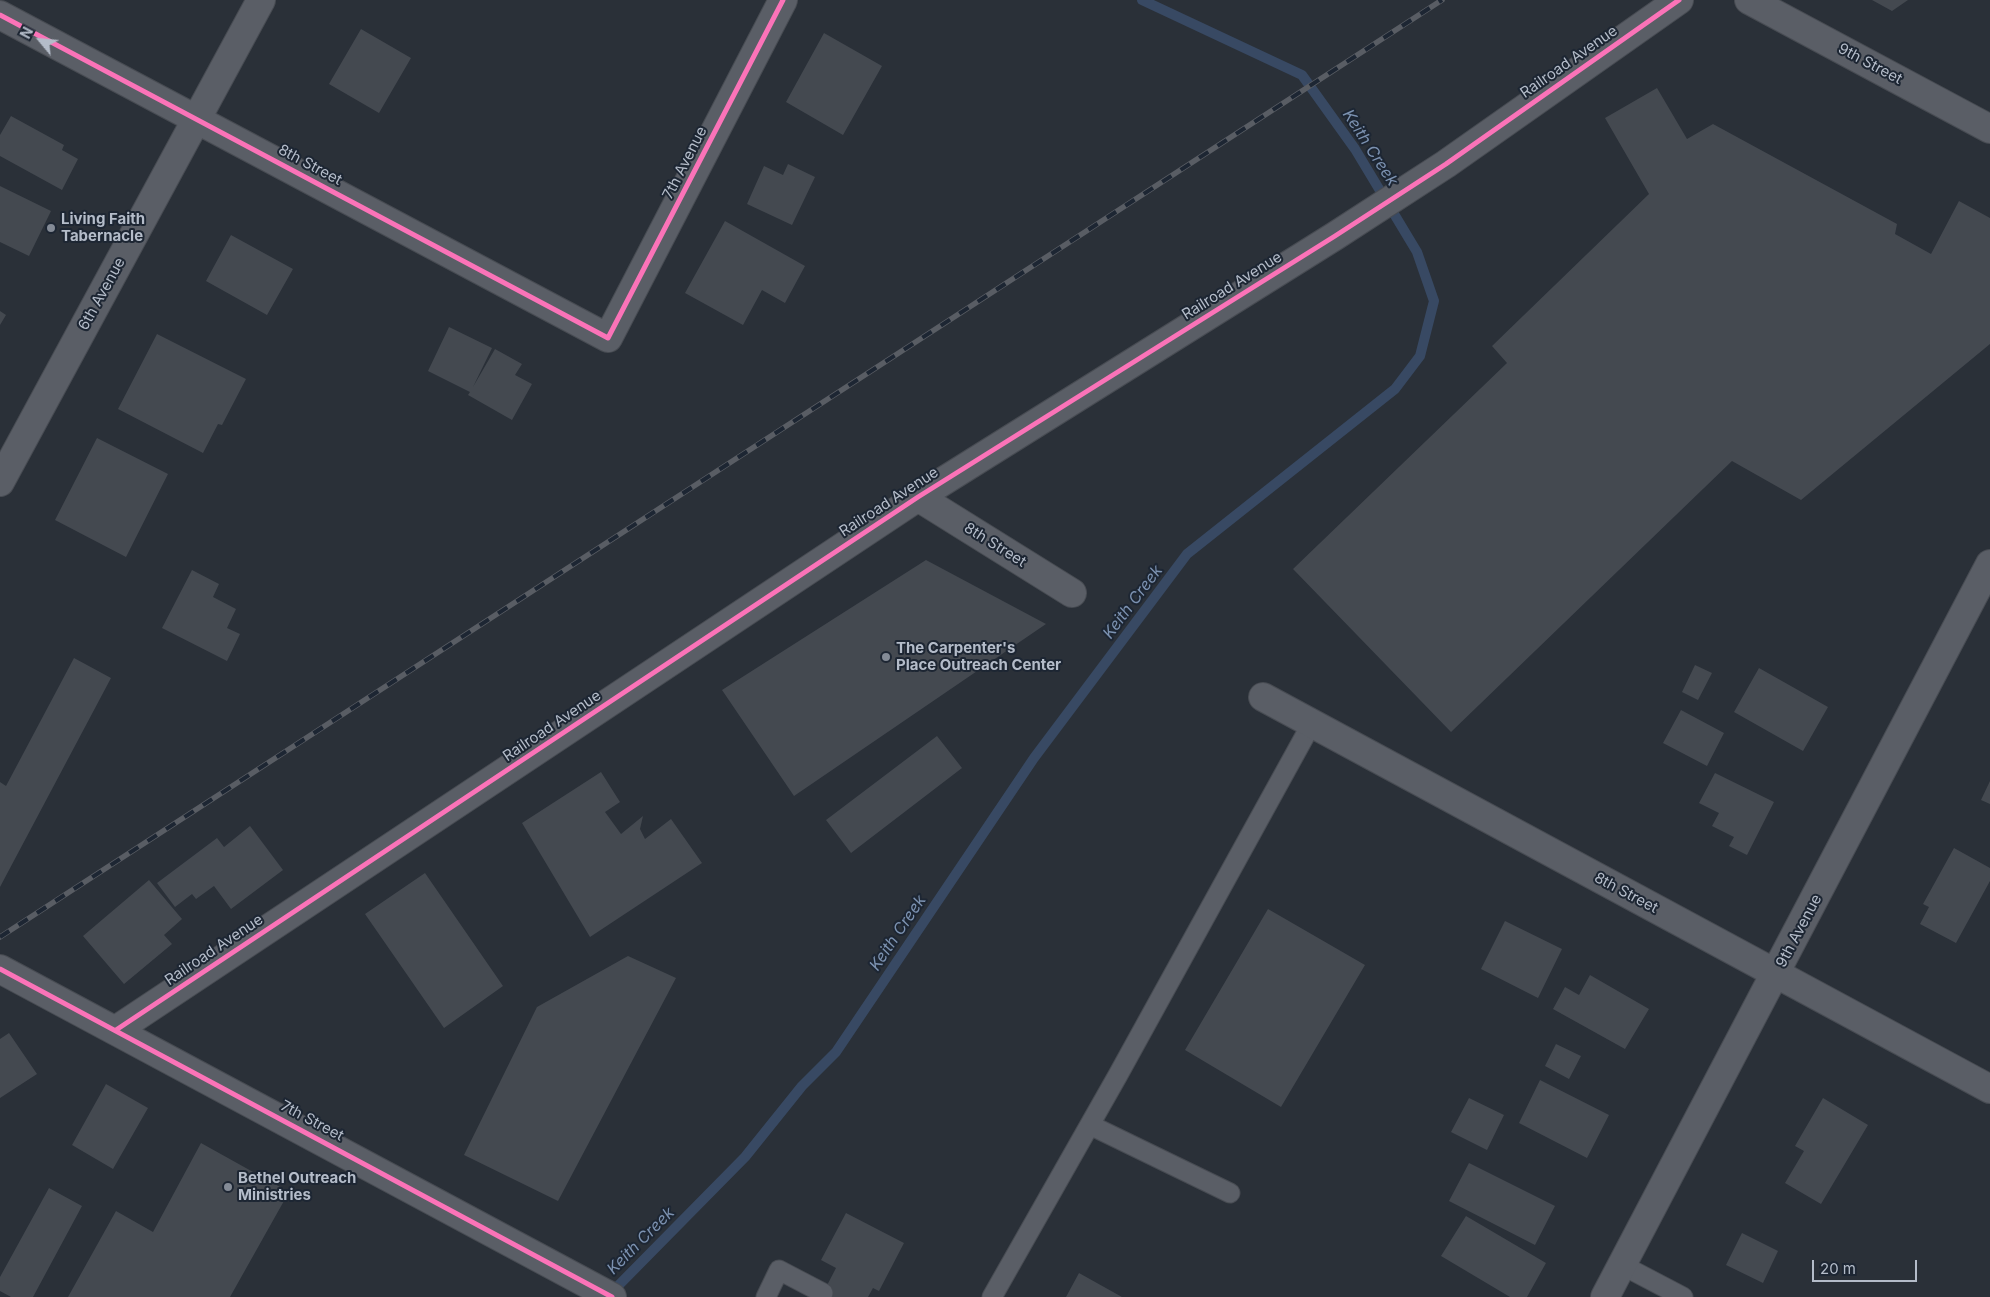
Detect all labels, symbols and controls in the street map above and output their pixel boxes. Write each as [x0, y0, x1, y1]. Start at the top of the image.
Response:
north arrow [15, 15, 65, 65]
street label: Railroad Avenue [1517, 22, 1621, 102]
text: N [16, 24, 36, 41]
street label: 9th Street [1835, 40, 1905, 88]
water label: Keith Creek [1338, 106, 1402, 190]
street label: 7th Avenue [659, 124, 711, 202]
street label: 8th Street [275, 141, 345, 189]
place label: Living Faith Tabernacle [61, 210, 145, 245]
marker: Living Faith Tabernacle [45, 222, 57, 234]
street label: Railroad Avenue [1179, 248, 1285, 324]
street label: 6th Avenue [75, 255, 129, 333]
street label: Railroad Avenue [836, 463, 942, 541]
street label: 8th Street [961, 519, 1029, 571]
water label: Keith Creek [1099, 561, 1167, 643]
place label: The Carpenter's Place Outreach Center [896, 639, 1061, 674]
marker: The Carpenter's Place Outreach Center [880, 651, 892, 663]
street label: Railroad Avenue [500, 687, 604, 765]
street label: 8th Street [1591, 869, 1661, 917]
street label: 9th Avenue [1772, 891, 1826, 971]
water label: Keith Creek [866, 892, 930, 974]
street label: Railroad Avenue [162, 911, 266, 989]
street label: 7th Street [277, 1097, 347, 1145]
place label: Bethel Outreach Ministries [238, 1169, 356, 1204]
marker: Bethel Outreach Ministries [222, 1181, 234, 1193]
water label: Keith Creek [603, 1203, 679, 1279]
scale bar [1815, 1250, 1920, 1282]
text: 20 m [1820, 1259, 1856, 1278]

